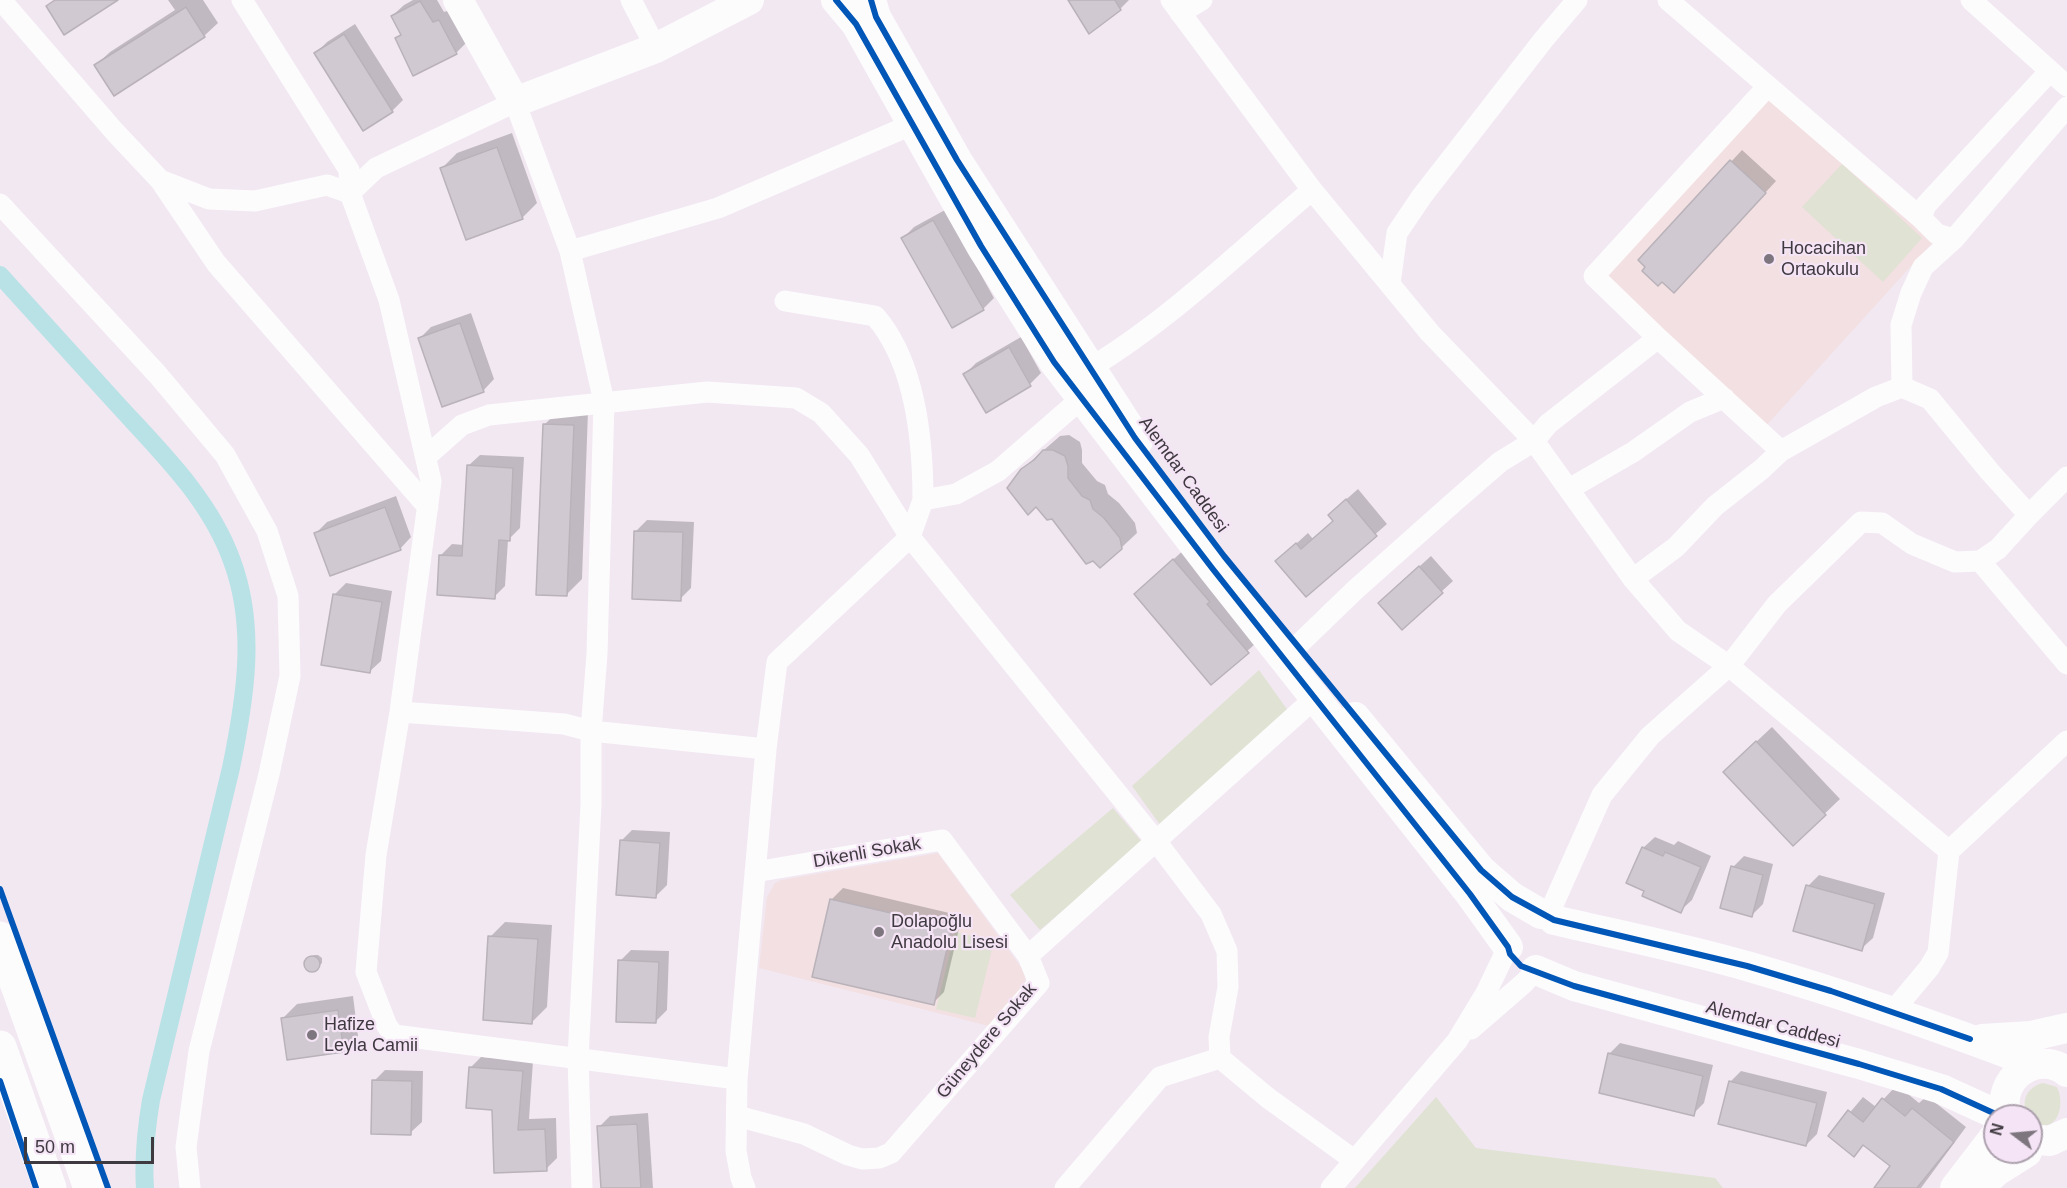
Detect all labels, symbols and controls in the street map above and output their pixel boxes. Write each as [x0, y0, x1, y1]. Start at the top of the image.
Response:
place label: Hocacihan Ortaokulu [1781, 238, 1866, 280]
marker: Hocacihan Ortaokulu [1762, 252, 1776, 266]
street label: Alemdar Caddesi [1134, 413, 1232, 537]
street label: Dikenli Sokak [811, 833, 923, 873]
place label: Dolapoğlu Anadolu Lisesi [891, 911, 1008, 954]
marker: Dolapoğlu Anadolu Lisesi [872, 925, 886, 939]
street label: Güneydere Sokak [932, 979, 1042, 1103]
street label: Alemdar Caddesi [1704, 997, 1842, 1053]
place label: Hafize Leyla Camii [324, 1014, 418, 1056]
marker: Hafize Leyla Camii [305, 1028, 319, 1042]
north arrow [1983, 1104, 2043, 1164]
text: N [1987, 1122, 2007, 1137]
scale bar [27, 1125, 158, 1163]
text: 50 m [35, 1137, 75, 1157]

